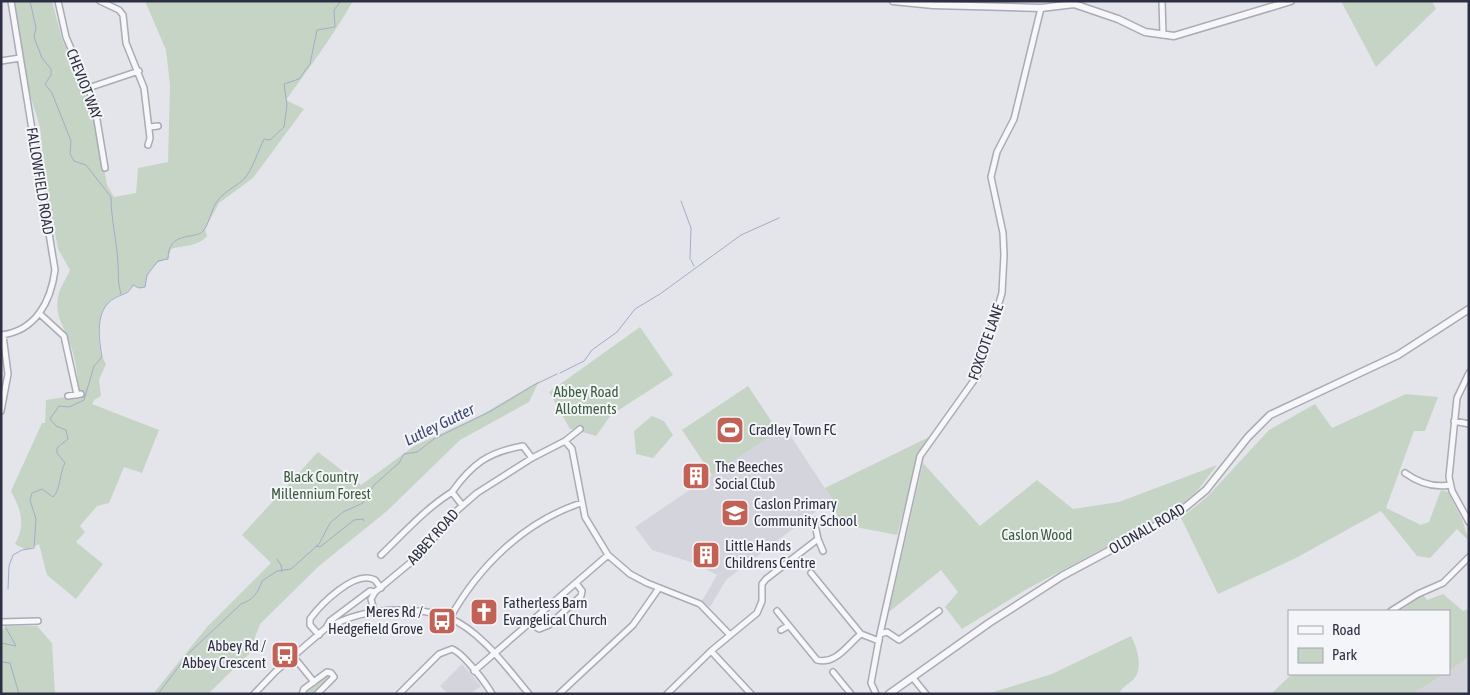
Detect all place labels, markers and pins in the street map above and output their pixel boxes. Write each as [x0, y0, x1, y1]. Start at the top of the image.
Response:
sports icon: Cradley Town FC [715, 415, 745, 445]
place label: Cradley Town FC [749, 421, 837, 438]
place label: The Beeches Social Club [715, 458, 783, 492]
building icon: The Beeches Social Club [681, 461, 711, 491]
place label: Caslon Primary Community School [754, 495, 857, 529]
school or university icon: Caslon Primary Community School [720, 498, 750, 528]
place label: Little Hands Childrens Centre [725, 537, 816, 571]
building icon: Little Hands Childrens Centre [691, 540, 721, 570]
place label: Fatherless Barn Evangelical Church [503, 594, 607, 628]
church icon: Fatherless Barn Evangelical Church [469, 597, 499, 627]
place label: Meres Rd / Hedgefield Grove [328, 603, 423, 637]
bus stop icon: Meres Rd / Hedgefield Grove [427, 606, 457, 636]
place label: Abbey Rd / Abbey Crescent [182, 637, 266, 671]
bus stop icon: Abbey Rd / Abbey Crescent [270, 640, 300, 670]

